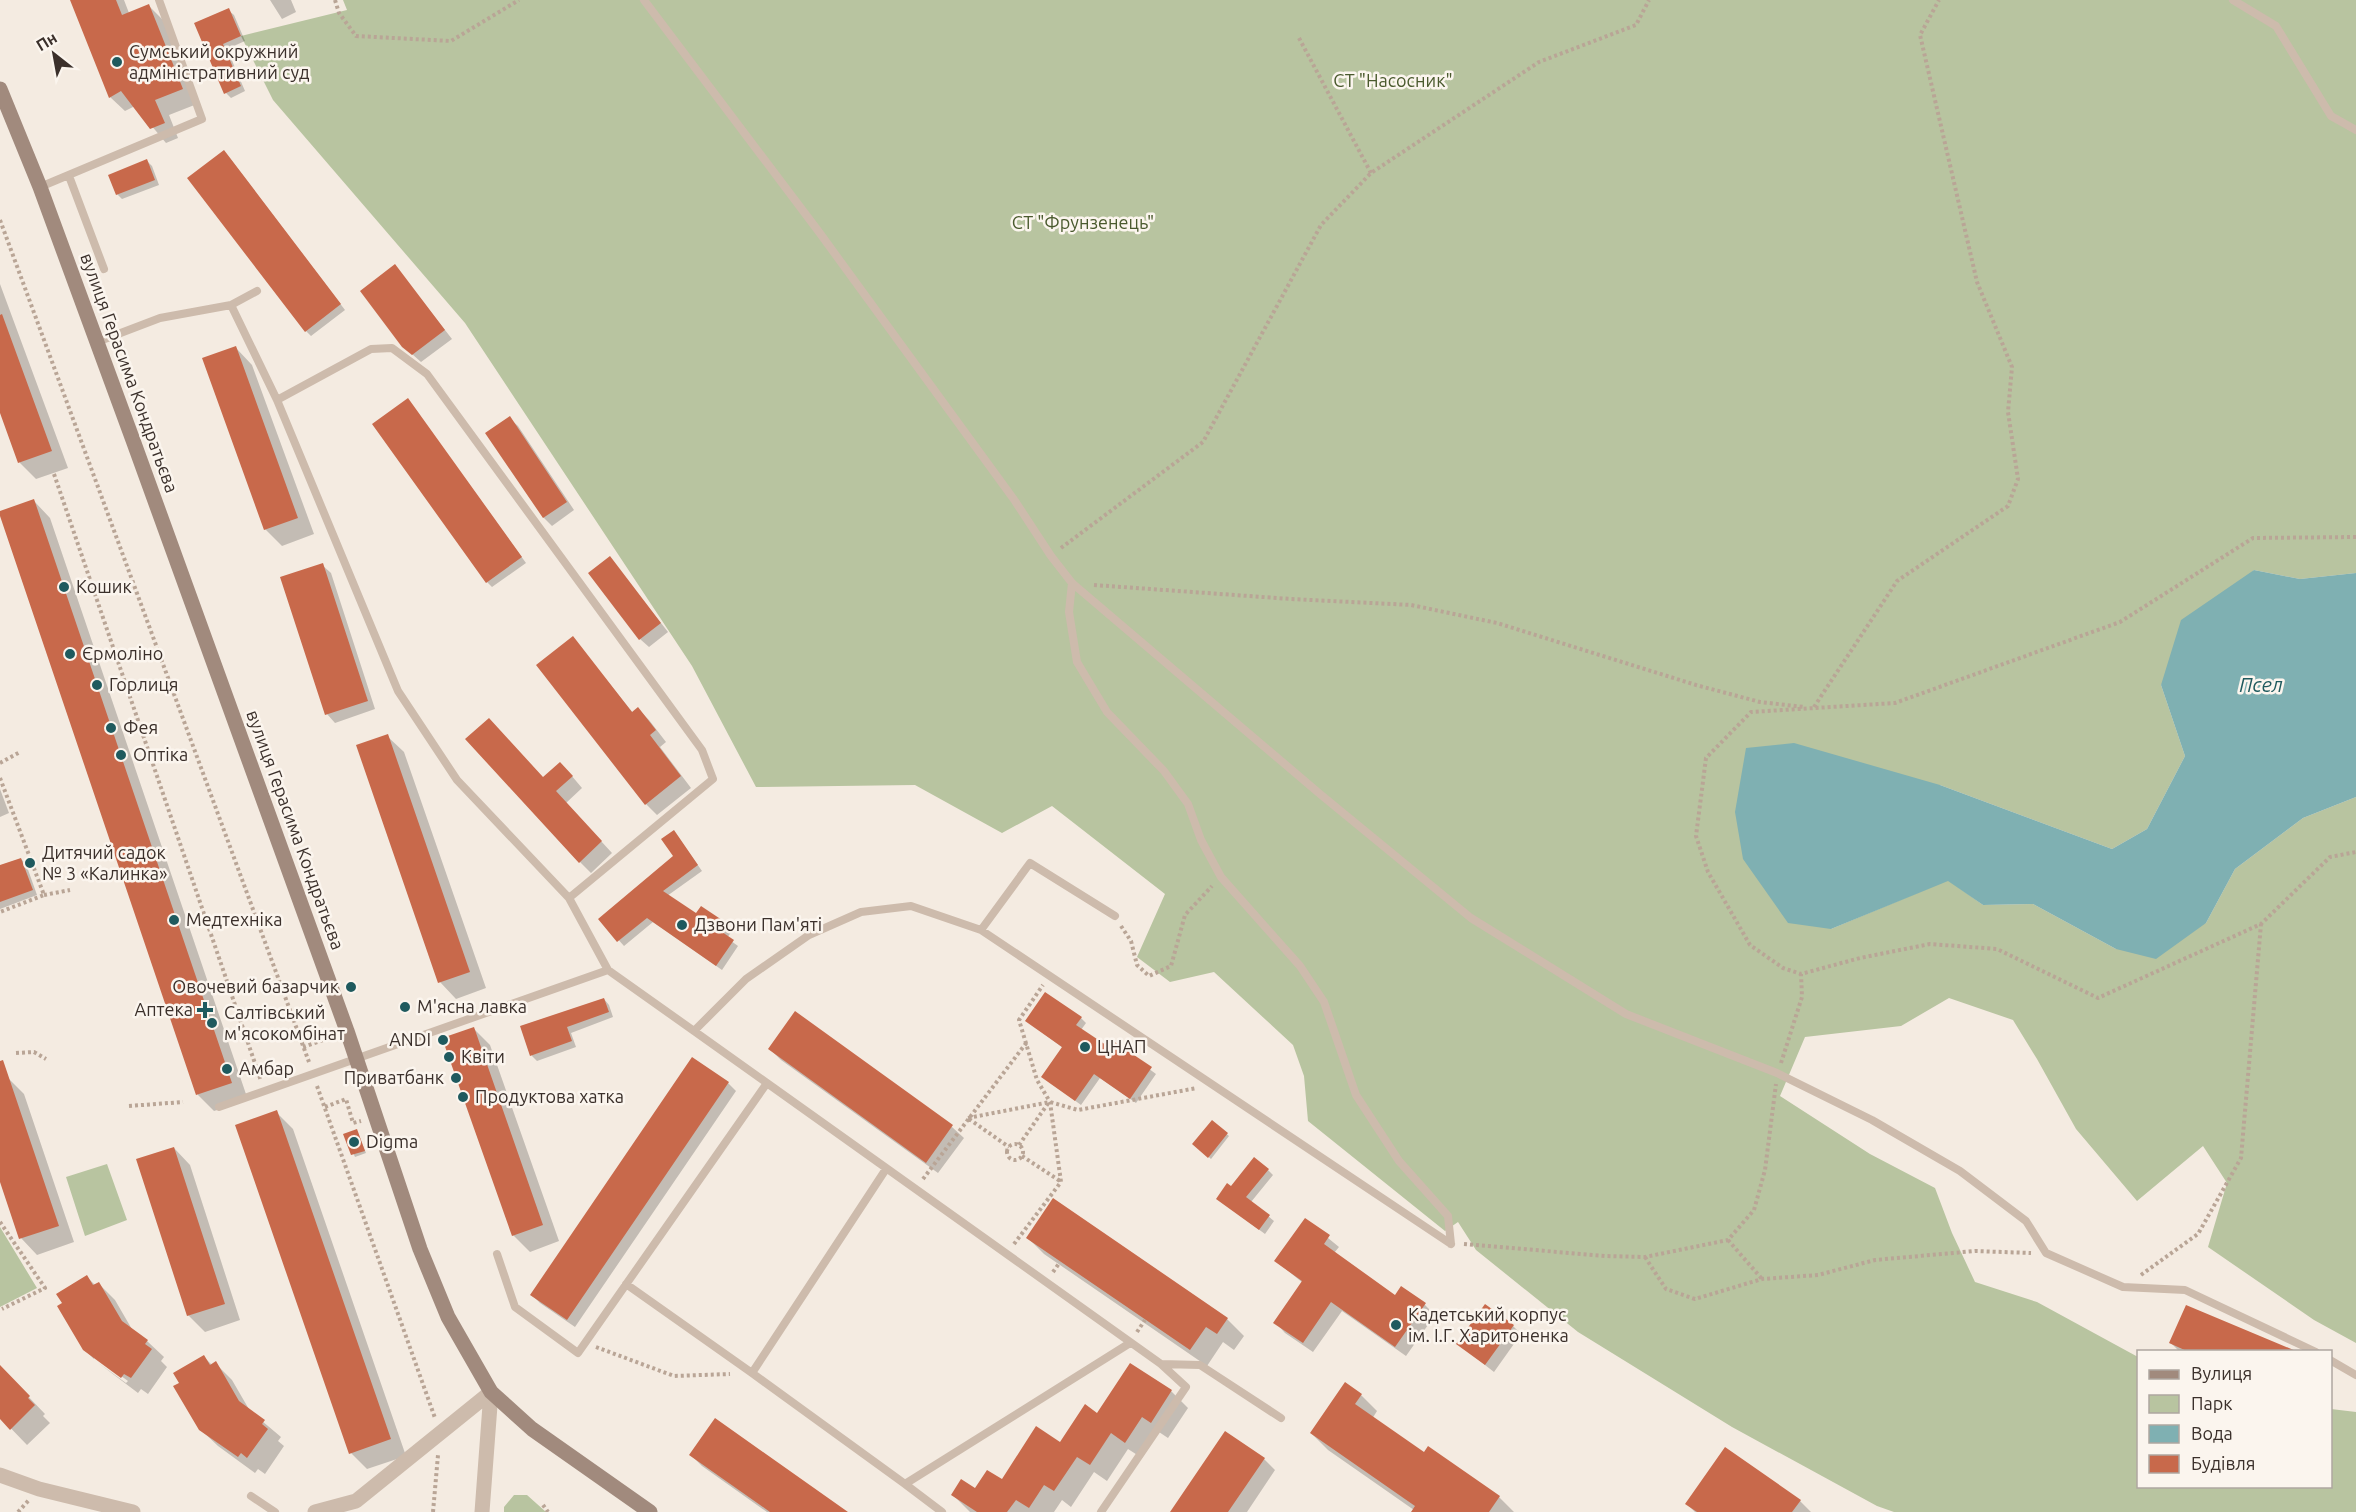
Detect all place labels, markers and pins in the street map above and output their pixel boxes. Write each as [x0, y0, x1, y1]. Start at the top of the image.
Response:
place label: Сумський окружний адміністративний суд [129, 41, 310, 82]
marker: Сумський окружний адміністративний суд [110, 55, 124, 69]
place label: Кошик [76, 576, 132, 596]
marker: Кошик [57, 580, 71, 594]
place label: Єрмоліно [82, 643, 163, 663]
marker: Єрмоліно [63, 647, 77, 661]
place label: Горлиця [109, 674, 179, 694]
marker: Горлиця [90, 678, 104, 692]
place label: Фея [123, 717, 158, 737]
marker: Фея [104, 721, 118, 735]
place label: Оптіка [133, 744, 188, 764]
marker: Оптіка [114, 748, 128, 762]
place label: Дитячий садок № 3 «Калинка» [42, 842, 167, 883]
marker: Дитячий садок № 3 «Калинка» [23, 856, 37, 870]
place label: Медтехніка [186, 909, 282, 929]
marker: Медтехніка [167, 913, 181, 927]
place label: Дзвони Пам'яті [694, 914, 822, 934]
marker: Дзвони Пам'яті [675, 918, 689, 932]
place label: Овочевий базарчик [172, 976, 339, 996]
marker: Овочевий базарчик [344, 980, 358, 994]
place label: М'ясна лавка [417, 996, 527, 1016]
place label: Аптека [135, 999, 193, 1019]
marker: М'ясна лавка [398, 1000, 412, 1014]
place label: Салтівський м'ясокомбінат [224, 1002, 345, 1043]
marker: Аптека [198, 1003, 212, 1017]
marker: Салтівський м'ясокомбінат [205, 1016, 219, 1030]
place label: ANDI [389, 1029, 431, 1049]
marker: ANDI [436, 1033, 450, 1047]
place label: ЦНАП [1097, 1036, 1146, 1056]
marker: ЦНАП [1078, 1040, 1092, 1054]
place label: Квіти [461, 1046, 505, 1066]
marker: Квіти [442, 1050, 456, 1064]
place label: Амбар [239, 1058, 294, 1078]
marker: Амбар [220, 1062, 234, 1076]
place label: Приватбанк [344, 1067, 444, 1087]
marker: Приватбанк [449, 1071, 463, 1085]
place label: Продуктова хатка [475, 1086, 624, 1106]
marker: Продуктова хатка [456, 1090, 470, 1104]
place label: Digma [366, 1131, 418, 1151]
marker: Digma [347, 1135, 361, 1149]
place label: Кадетський корпус ім. І.Г. Харитоненка [1408, 1304, 1569, 1345]
marker: Кадетський корпус ім. І.Г. Харитоненка [1389, 1318, 1403, 1332]

